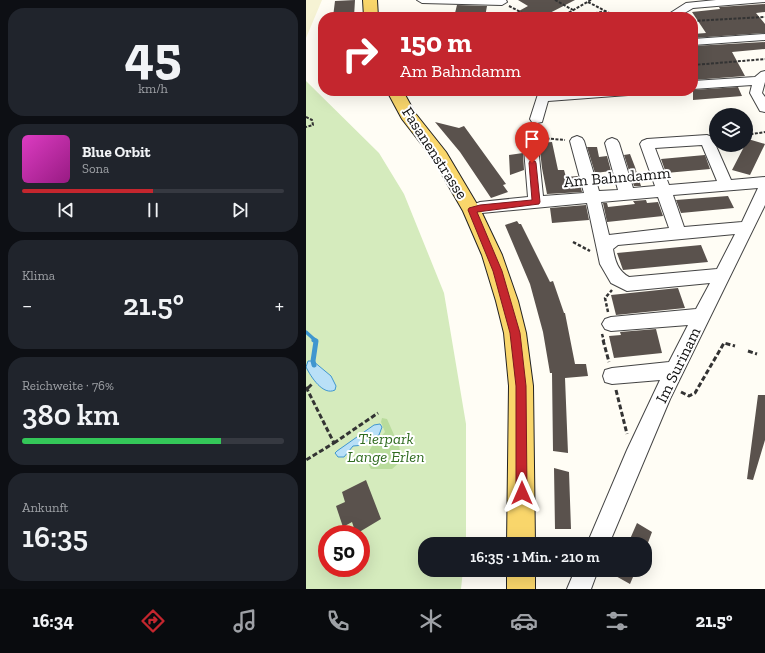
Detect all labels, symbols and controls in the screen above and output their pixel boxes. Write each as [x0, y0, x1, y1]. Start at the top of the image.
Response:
text: 45 [125, 24, 181, 86]
text: 150 m [400, 26, 472, 59]
icon: right [334, 28, 386, 80]
text: Am Bahndamm [400, 60, 521, 82]
text: km/h [138, 81, 168, 96]
street label: Fasanenstrasse [398, 103, 472, 203]
map controls [709, 108, 753, 152]
button: layers [709, 108, 753, 152]
pin [515, 122, 549, 163]
icon: arrive [521, 128, 543, 150]
text: Blue Orbit [82, 143, 150, 161]
text: Sona [82, 161, 109, 176]
street label: Am Bahndamm [563, 163, 672, 191]
icon: previous [55, 199, 77, 221]
icon: pause [142, 199, 164, 221]
icon: next [229, 199, 251, 221]
text: Klima [22, 268, 55, 283]
text: 21.5° [123, 287, 184, 323]
text: − [22, 292, 32, 319]
text: + [275, 292, 284, 319]
street label: Im Surinam [651, 324, 705, 406]
text: Reichweite · 76% [22, 378, 114, 393]
text: 380 km [22, 397, 119, 433]
park label: Tierpark Lange Erlen [347, 429, 425, 466]
position arrow [501, 472, 543, 514]
text: Ankunft [22, 500, 68, 515]
text: 16:35 [22, 519, 88, 555]
speed limit sign: 50 [318, 525, 370, 577]
text: 16:35 · 1 Min. · 210 m [470, 548, 600, 566]
icon: directions [139, 607, 167, 635]
icon: music [231, 607, 259, 635]
icon: phone [324, 607, 352, 635]
icon: climate [417, 607, 445, 635]
icon: car [510, 607, 538, 635]
icon: filters [603, 607, 631, 635]
text: 16:34 [32, 610, 74, 632]
text: 21.5° [696, 610, 733, 632]

